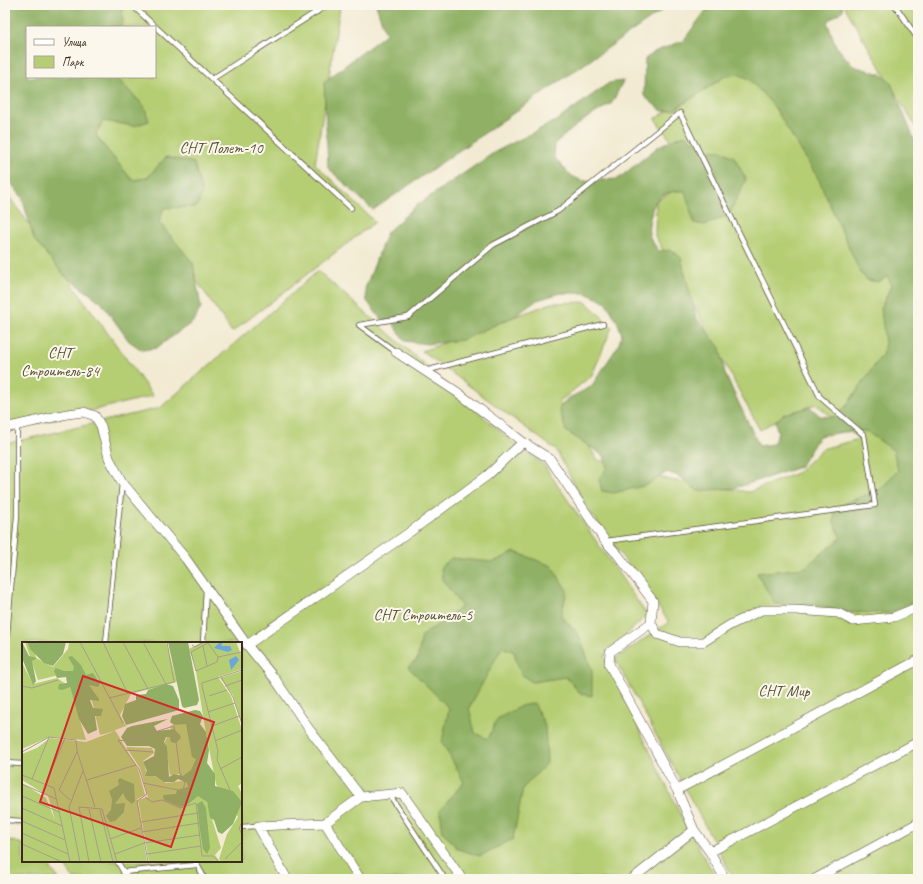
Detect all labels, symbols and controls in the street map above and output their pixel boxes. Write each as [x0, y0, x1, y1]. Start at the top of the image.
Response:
legend [26, 26, 156, 78]
text: Улица [62, 34, 87, 50]
text: Парк [62, 54, 85, 70]
park label: СНТ Полет-10 [179, 138, 264, 158]
park label: СНТ Строитель-84 [21, 343, 101, 381]
park label: СНТ Строитель-5 [374, 605, 473, 625]
inset map [22, 642, 242, 862]
park label: СНТ Мир [758, 681, 811, 701]

